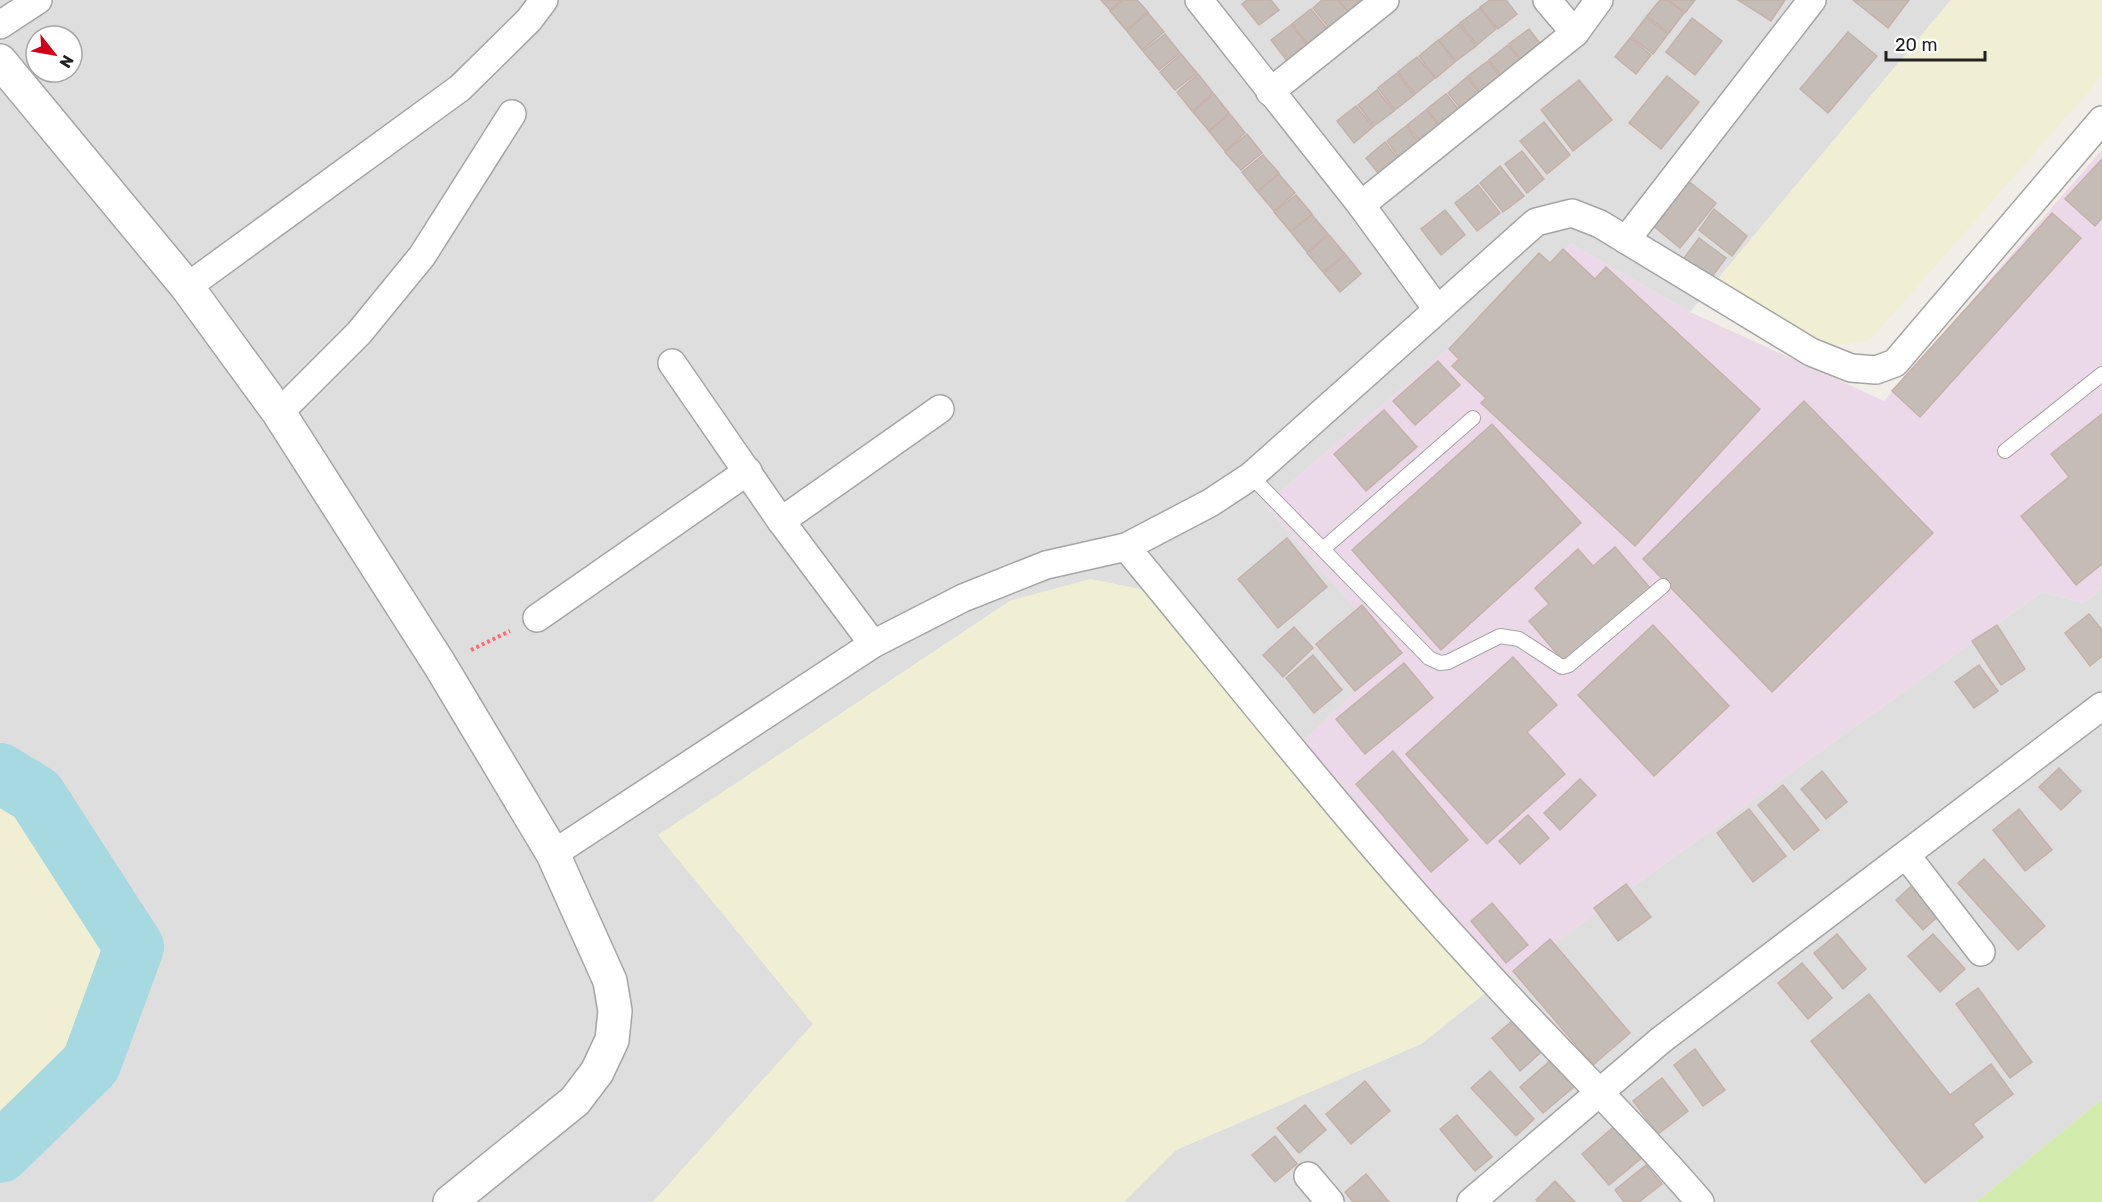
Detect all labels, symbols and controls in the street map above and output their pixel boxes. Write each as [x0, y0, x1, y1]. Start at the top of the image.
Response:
north arrow [24, 24, 84, 84]
scale bar [1886, 24, 1985, 62]
text: 20 m [1895, 34, 1937, 56]
text: N [55, 52, 78, 71]

